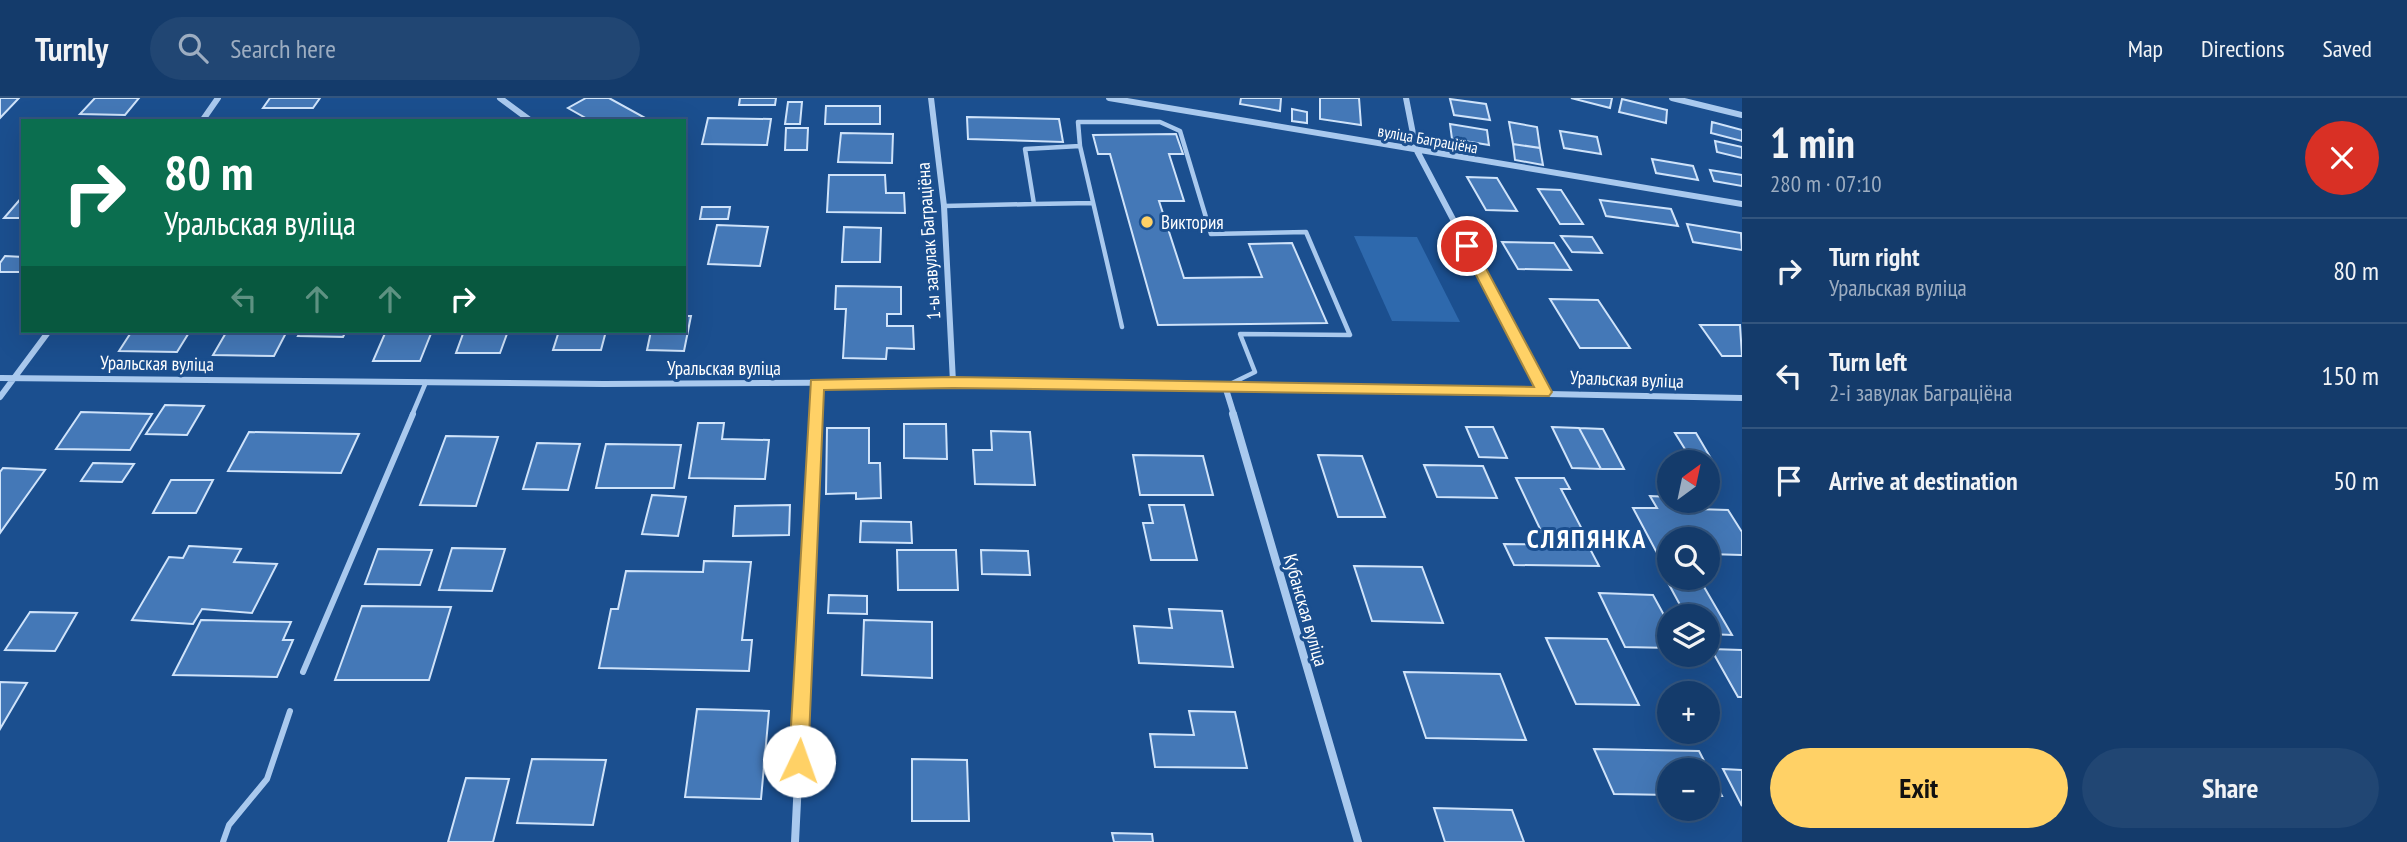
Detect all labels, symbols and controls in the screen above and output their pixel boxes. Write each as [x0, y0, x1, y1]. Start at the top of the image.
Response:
search box [150, 17, 640, 80]
text: Turnly [35, 27, 108, 70]
icon: search [174, 29, 212, 67]
text: Search here [230, 32, 336, 65]
text: Map [2128, 33, 2163, 64]
text: Directions [2201, 33, 2285, 64]
text: Saved [2323, 33, 2372, 64]
text: 1 min [1770, 115, 1855, 170]
street label: вуліца Баграціёна [1376, 120, 1480, 158]
button: close [2305, 121, 2379, 195]
text: 80 m [164, 140, 253, 204]
icon: right [49, 147, 140, 238]
street label: 1-ы завулак Баграціёна [911, 162, 945, 320]
text: 280 m · 07:10 [1770, 169, 1882, 198]
text: Уральская вуліца [164, 202, 356, 244]
place label: Виктория [1161, 210, 1224, 234]
marker: Виктория [1139, 214, 1155, 230]
pin [1437, 216, 1497, 276]
icon: arrive [1448, 227, 1486, 265]
text: Turn right [1829, 240, 1920, 273]
icon: right [1770, 252, 1808, 290]
text: 80 m [2333, 254, 2379, 287]
text: Уральская вуліца [1829, 273, 1967, 302]
icon: left [225, 280, 263, 318]
icon: ahead [298, 280, 336, 318]
icon: ahead [371, 280, 409, 318]
icon: right [444, 280, 482, 318]
text: Turn left [1829, 345, 1907, 378]
street label: Уральская вуліца [100, 350, 214, 376]
street label: Уральская вуліца [667, 356, 781, 380]
icon: left [1770, 357, 1808, 395]
text: 150 m [2321, 359, 2379, 392]
street label: Уральская вуліца [1570, 365, 1684, 393]
text: 2-і завулак Баграціёна [1829, 378, 2012, 407]
north arrow [1657, 450, 1720, 513]
map controls [1657, 450, 1720, 821]
icon: arrive [1770, 462, 1808, 500]
text: Arrive at destination [1829, 464, 2018, 497]
text: 50 m [2333, 464, 2379, 497]
district label: СЛЯПЯНКА [1527, 522, 1647, 555]
button: search [1657, 527, 1720, 590]
street label: Кубанская вуліца [1278, 551, 1334, 669]
button: layers [1657, 604, 1720, 667]
button: + [1657, 681, 1720, 744]
position arrow [762, 724, 836, 798]
button: Exit [1770, 748, 2068, 828]
button: Share [2082, 748, 2379, 828]
button: − [1657, 758, 1720, 821]

